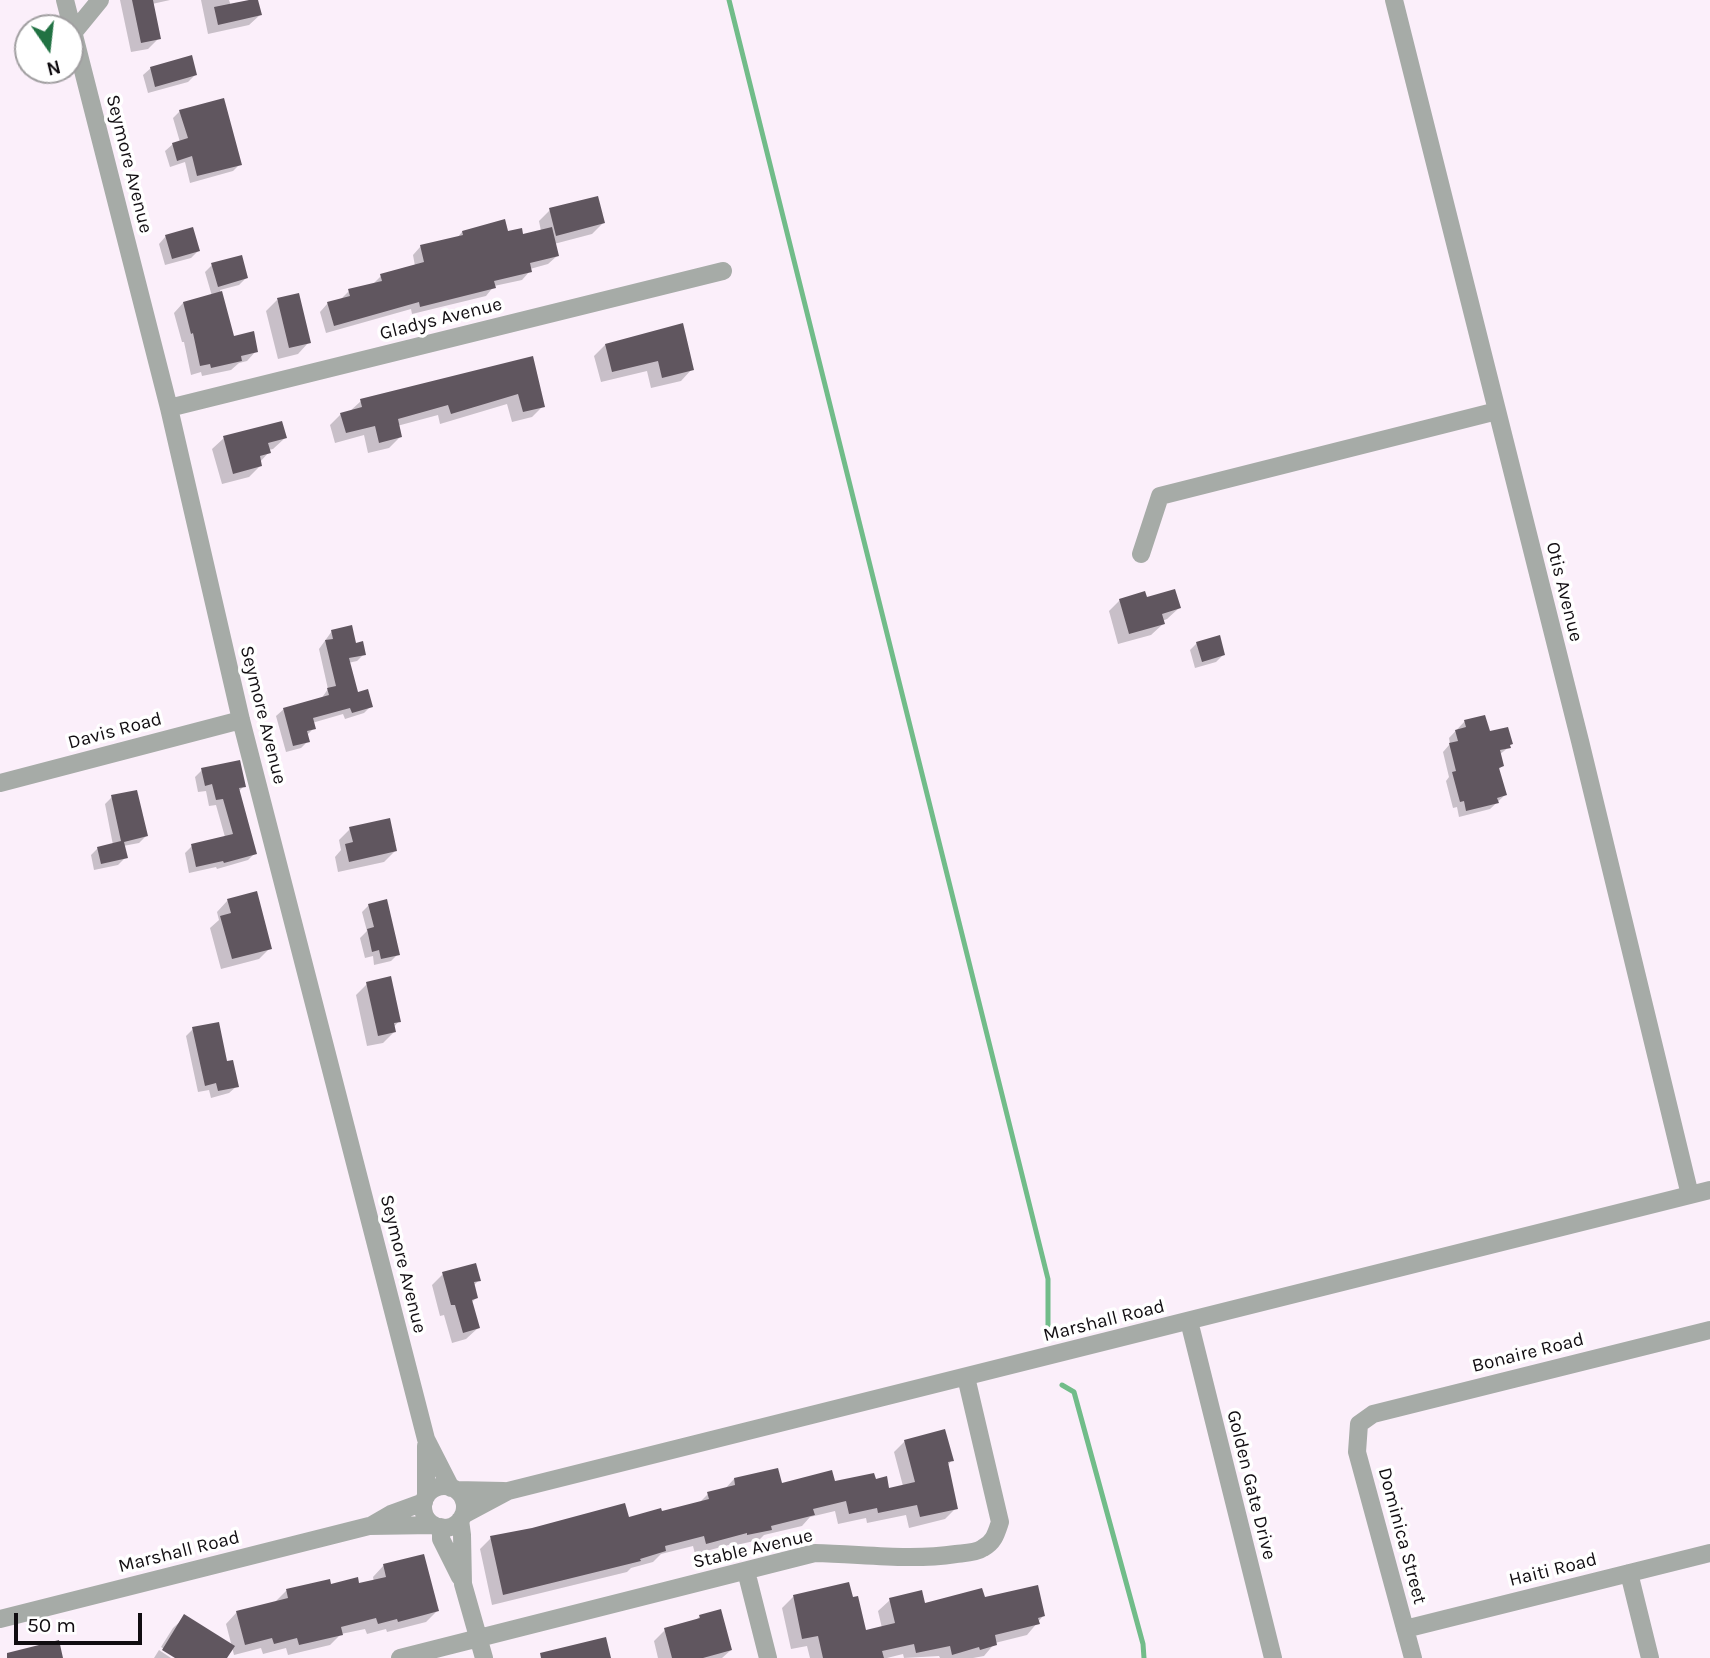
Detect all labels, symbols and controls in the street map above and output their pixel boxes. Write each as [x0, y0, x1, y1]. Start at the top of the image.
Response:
north arrow [14, 14, 84, 84]
text: N [44, 55, 63, 80]
street label: Seymore Avenue [101, 92, 157, 236]
street label: Gladys Avenue [378, 293, 504, 345]
street label: Otis Avenue [1541, 540, 1587, 644]
street label: Seymore Avenue [235, 643, 291, 787]
street label: Davis Road [65, 708, 165, 754]
street label: Seymore Avenue [375, 1192, 431, 1336]
street label: Marshall Road [1041, 1295, 1167, 1347]
street label: Bonaire Road [1470, 1328, 1586, 1378]
street label: Golden Gate Drive [1221, 1408, 1281, 1562]
street label: Dominica Street [1373, 1465, 1431, 1607]
street label: Stable Avenue [691, 1524, 815, 1574]
street label: Marshall Road [116, 1526, 242, 1578]
street label: Haiti Road [1507, 1548, 1599, 1592]
scale bar [18, 1598, 145, 1642]
text: 50 m [27, 1613, 76, 1637]

